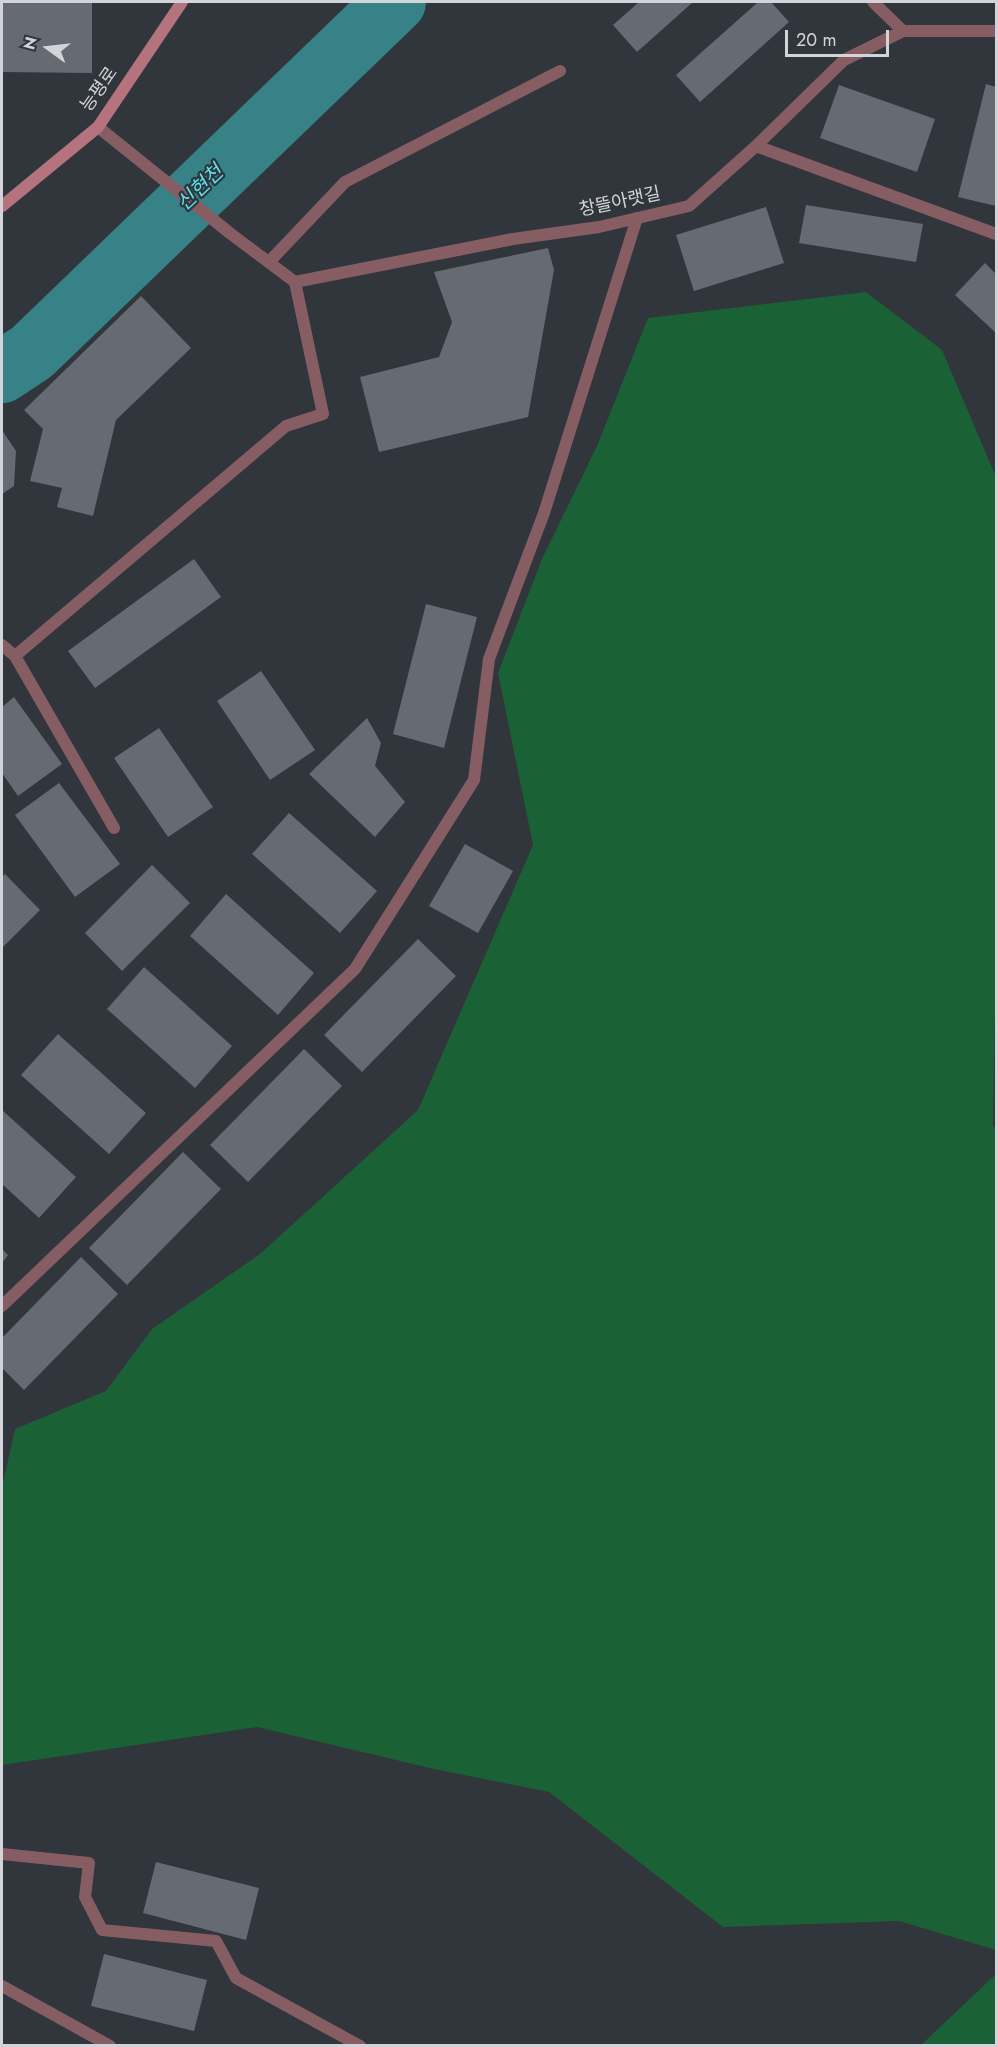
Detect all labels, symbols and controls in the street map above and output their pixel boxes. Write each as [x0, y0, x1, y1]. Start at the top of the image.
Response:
north arrow [18, 18, 78, 78]
scale bar [788, 18, 892, 56]
text: 20 m [796, 27, 836, 53]
text: N [17, 34, 43, 52]
street label: 능평로 [77, 63, 123, 117]
water label: 신현천 [173, 161, 229, 217]
street label: 창뜰아랫길 [577, 184, 663, 222]

